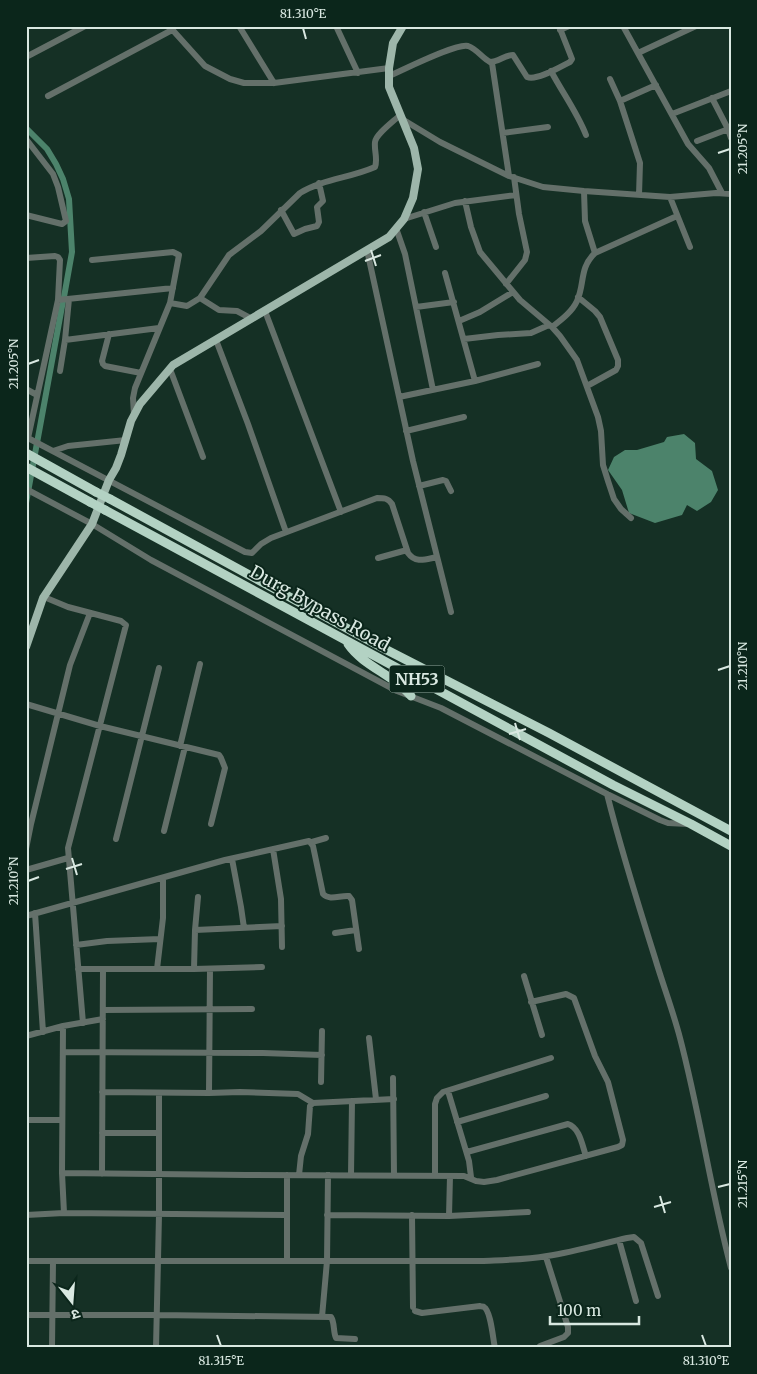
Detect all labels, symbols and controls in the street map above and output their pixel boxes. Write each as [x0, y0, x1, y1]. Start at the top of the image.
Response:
text: 81.310°E [280, 6, 327, 21]
text: 21.205°N [735, 123, 750, 174]
text: 21.205°N [6, 338, 21, 389]
street label: Durg Bypass Road [246, 560, 394, 656]
text: 21.210°N [735, 641, 750, 690]
road number: NH53 [390, 666, 444, 692]
text: 21.210°N [6, 856, 21, 905]
text: 21.215°N [735, 1159, 750, 1208]
north arrow [48, 1276, 98, 1326]
scale bar [550, 1294, 638, 1326]
text: 100 m [557, 1301, 601, 1320]
text: उ [68, 1305, 82, 1324]
text: 81.315°E [198, 1353, 244, 1368]
text: 81.310°E [683, 1353, 730, 1368]

